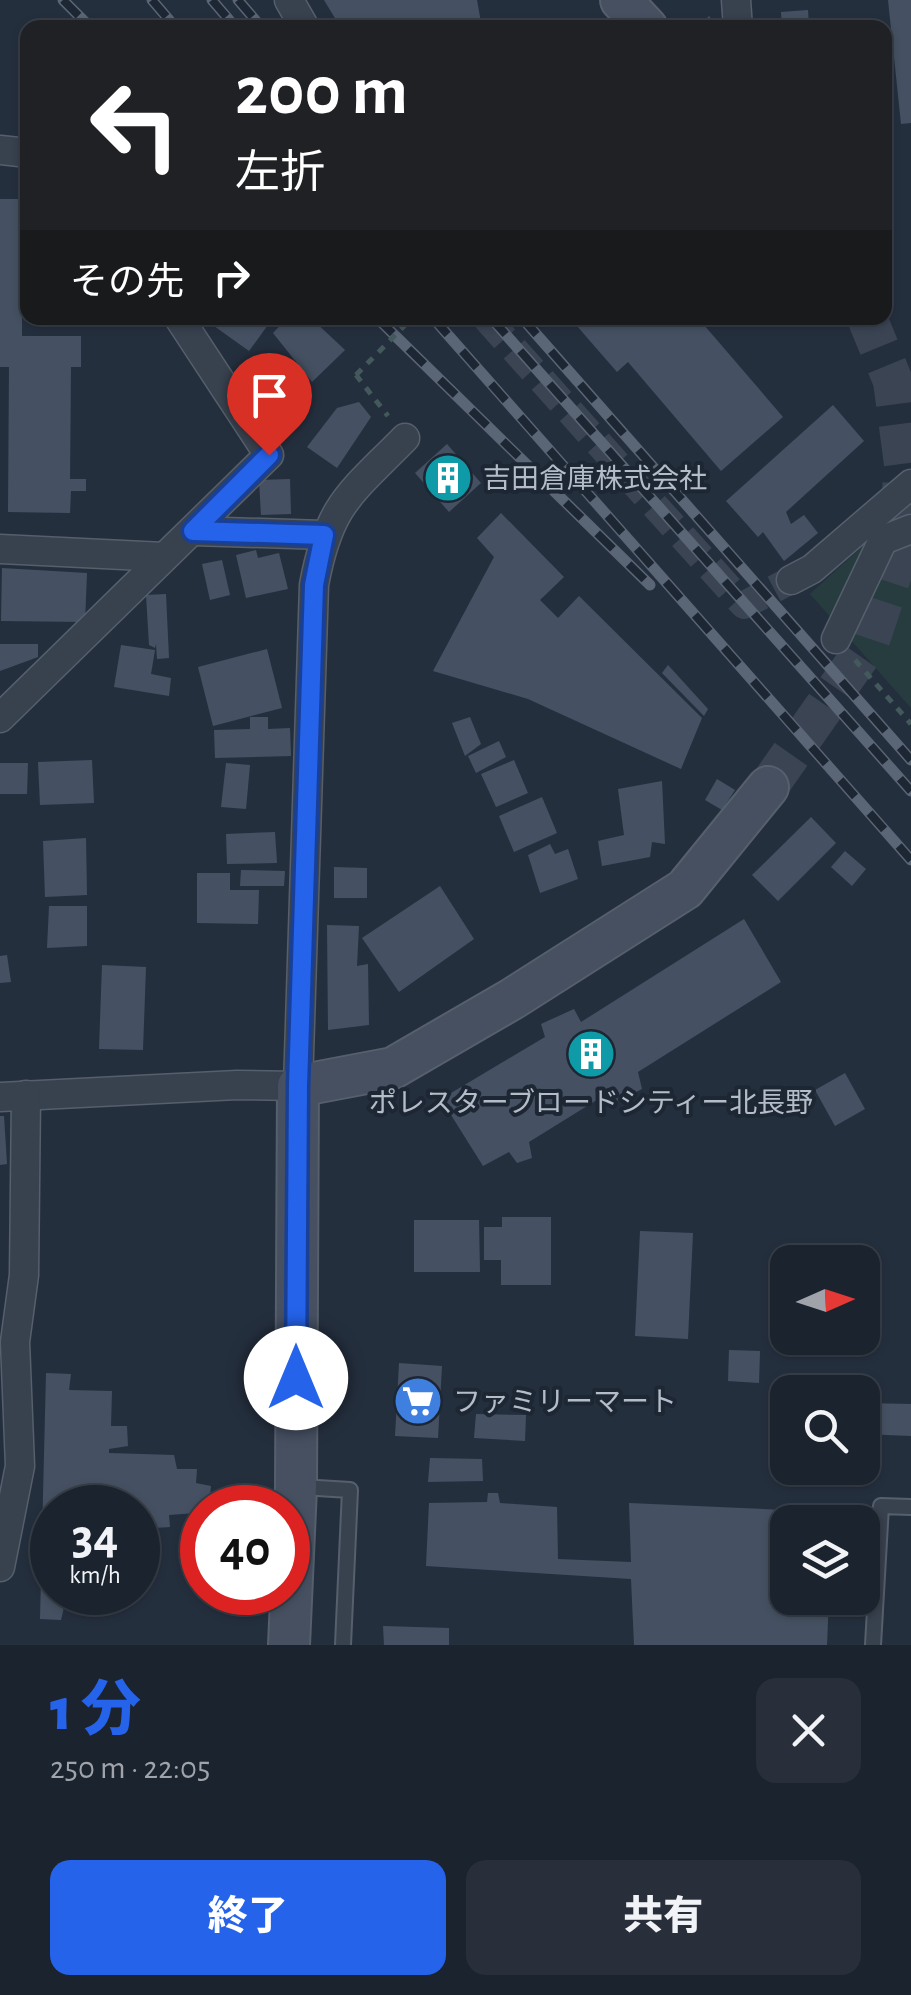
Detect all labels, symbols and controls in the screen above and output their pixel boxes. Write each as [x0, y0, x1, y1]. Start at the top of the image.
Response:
text: 200 m [235, 57, 408, 127]
icon: left [70, 60, 200, 190]
text: 左折 [235, 151, 325, 196]
icon: right [204, 250, 259, 305]
text: その先 [70, 264, 184, 302]
pin [227, 353, 312, 456]
icon: arrive [242, 368, 297, 423]
building icon: 吉田倉庫株式会社 [422, 452, 474, 504]
place label: 吉田倉庫株式会社 [483, 464, 707, 494]
building icon: ポレスターブロードシティー北長野 [565, 1028, 617, 1080]
place label: ポレスターブロードシティー北長野 [369, 1088, 813, 1118]
north arrow [770, 1245, 880, 1355]
map controls [770, 1245, 880, 1615]
position arrow [244, 1326, 348, 1430]
supermarket icon: ファミリーマート [392, 1375, 444, 1427]
button: search [770, 1375, 880, 1485]
place label: ファミリーマート [453, 1389, 677, 1417]
speed limit sign: 40 [180, 1485, 310, 1615]
button: layers [770, 1505, 880, 1615]
text: 34 [72, 1513, 118, 1563]
text: km/h [69, 1563, 121, 1588]
button: close [756, 1678, 861, 1783]
text: 1 分 [50, 1681, 141, 1741]
text: 250 m · 22:05 [50, 1752, 210, 1784]
button: 終了 [50, 1860, 446, 1975]
button: 共有 [466, 1860, 861, 1975]

